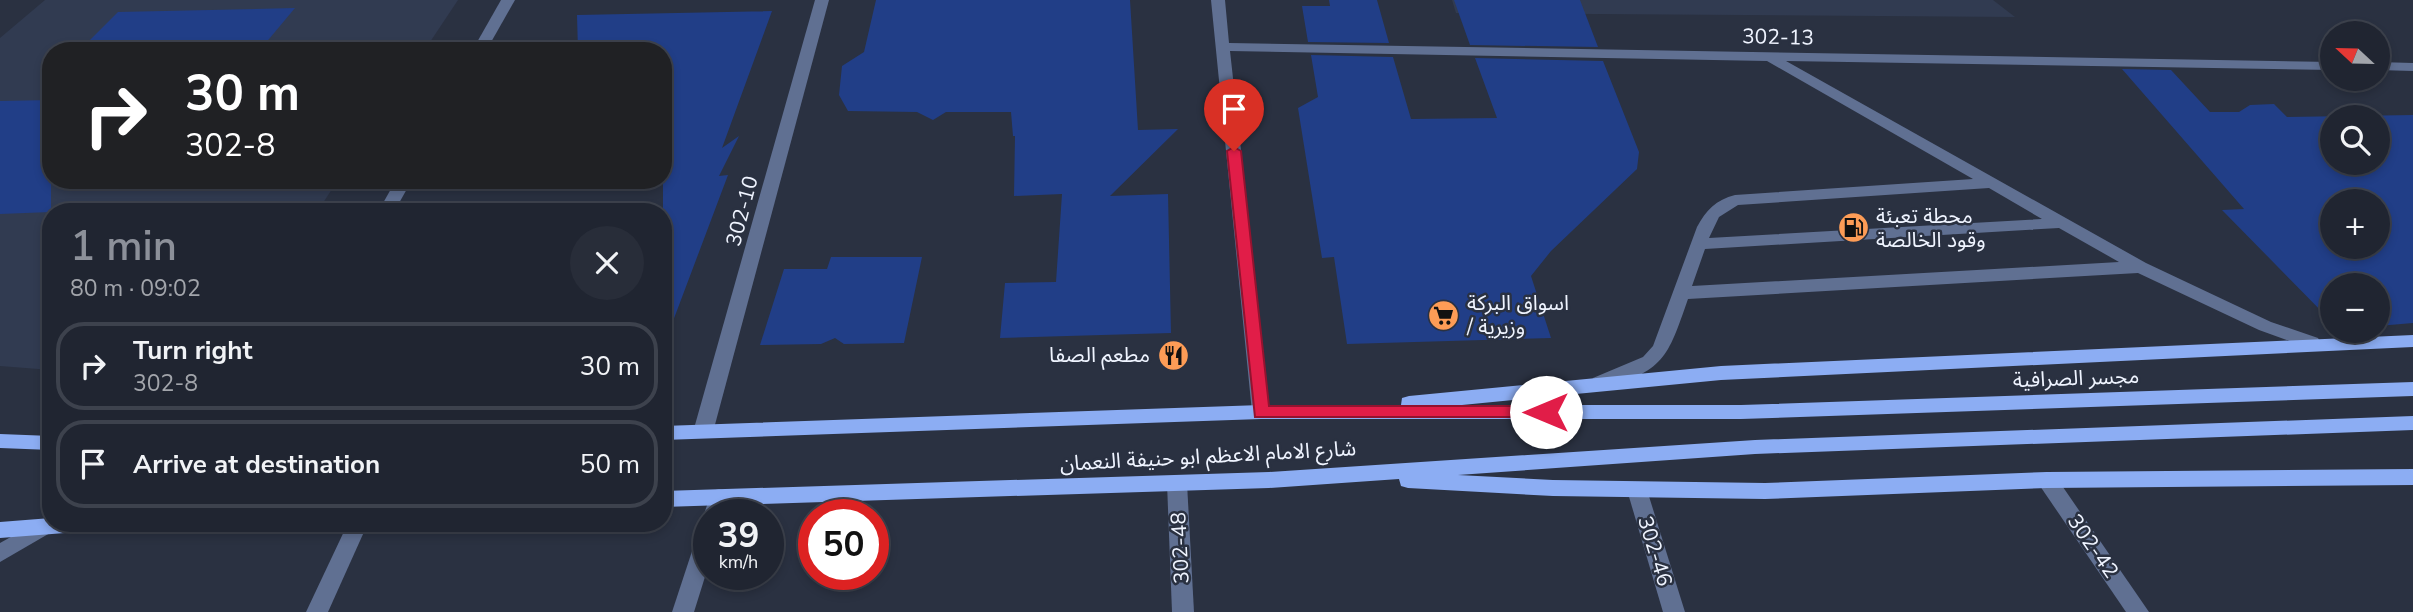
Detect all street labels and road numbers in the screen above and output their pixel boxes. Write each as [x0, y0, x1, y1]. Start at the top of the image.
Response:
street label: 302-13 [1742, 22, 1814, 52]
street label: 302-10 [719, 173, 765, 249]
street label: مجسر الصرافية [2012, 362, 2140, 394]
street label: شارع الامام الاعظم ابو حنيفة النعمان [1059, 434, 1357, 480]
street label: 302-42 [2061, 509, 2125, 583]
street label: 302-48 [1164, 511, 1196, 585]
street label: 302-46 [1631, 513, 1679, 589]

